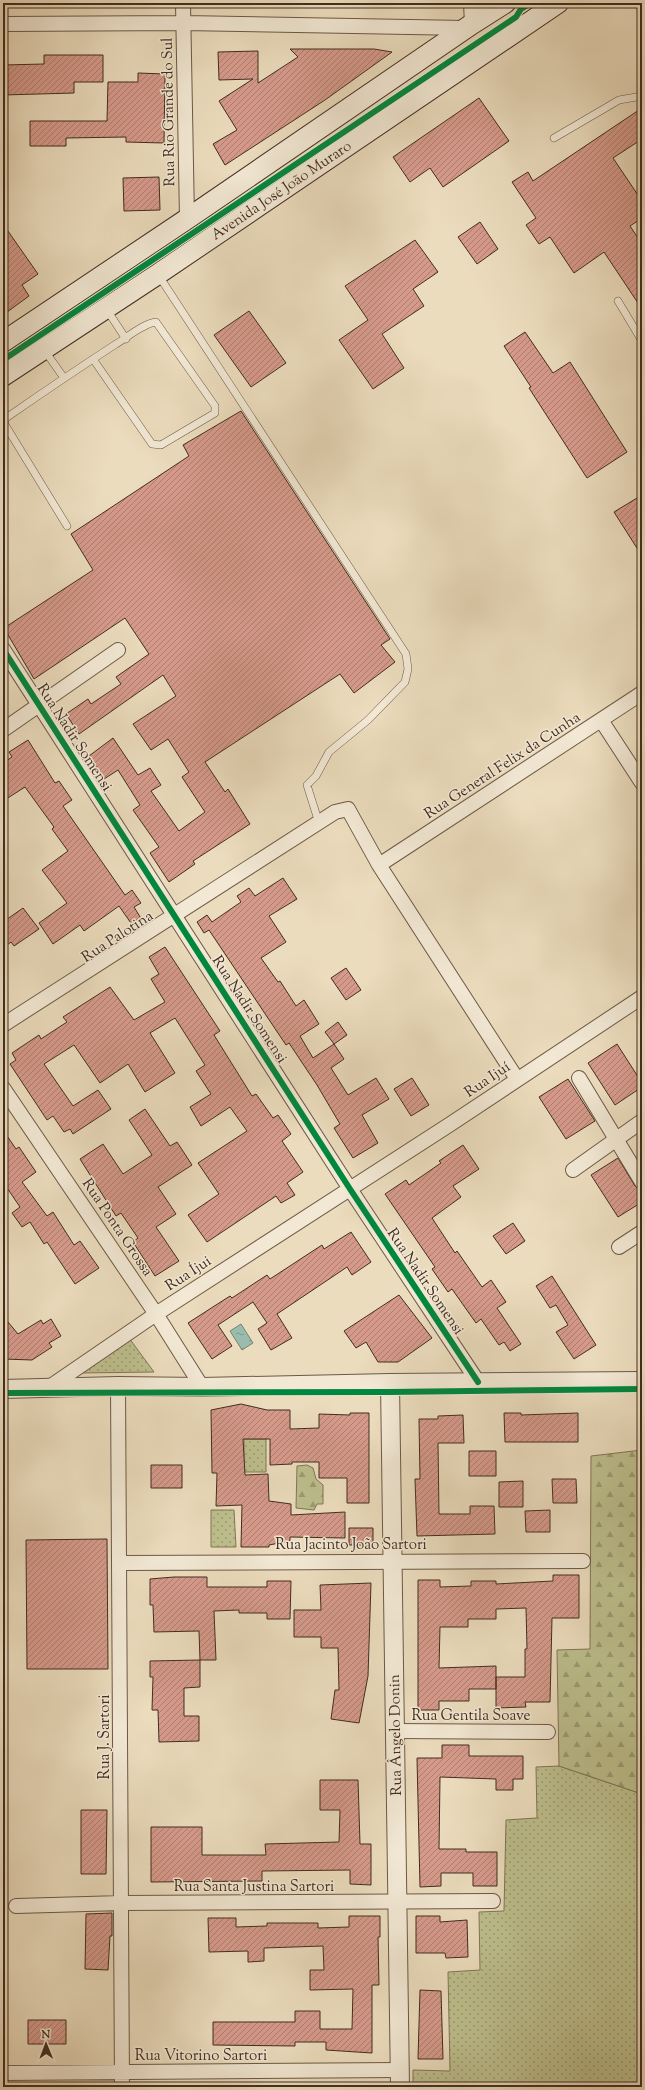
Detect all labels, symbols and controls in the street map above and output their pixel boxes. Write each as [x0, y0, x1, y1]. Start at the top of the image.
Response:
street label: Rua Rio Grande do Sul [158, 37, 181, 187]
street label: Avenida José João Muraro [208, 136, 356, 246]
street label: Rua Nadir Somensi [31, 680, 116, 796]
street label: Rua General Felix da Cunha [421, 708, 585, 825]
street label: Rua Palotina [78, 906, 158, 968]
street label: Rua Nadir Somensi [206, 952, 291, 1068]
street label: Rua Ijuí [461, 1057, 515, 1103]
street label: Rua Ponta Grossa [76, 1175, 157, 1281]
street label: Rua Nadir Somensi [381, 1224, 468, 1339]
street label: Rua Íjui [161, 1251, 216, 1297]
street label: Rua Jacinto João Sartori [275, 1535, 427, 1556]
street label: Rua Ângelo Donin [384, 1674, 408, 1796]
street label: Rua J. Sartori [95, 1695, 116, 1779]
street label: Rua Gentila Soave [412, 1706, 531, 1727]
street label: Rua Santa Justina Sartori [174, 1877, 334, 1898]
north arrow [26, 2024, 66, 2064]
text: N [40, 2027, 51, 2043]
street label: Rua Vitorino Sartori [135, 2046, 267, 2067]

